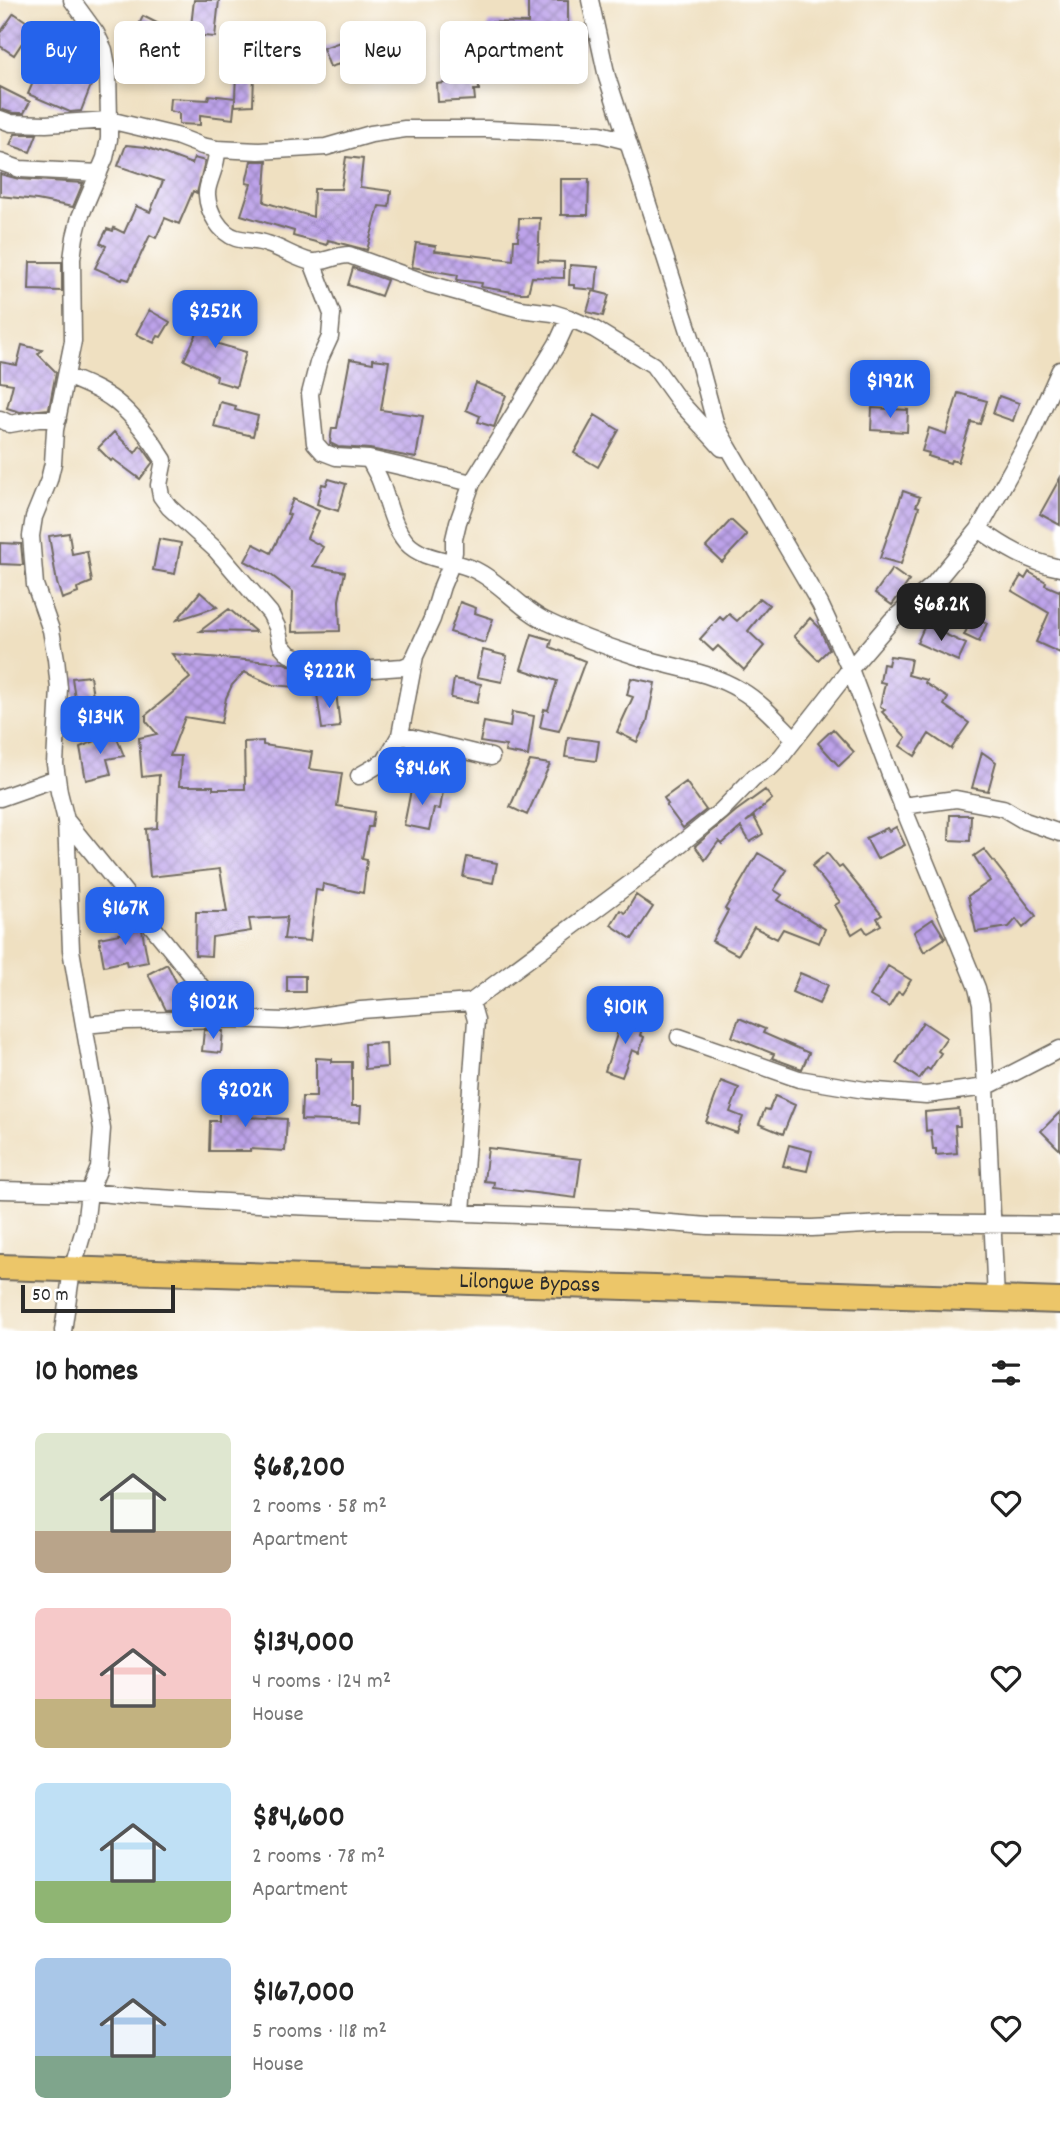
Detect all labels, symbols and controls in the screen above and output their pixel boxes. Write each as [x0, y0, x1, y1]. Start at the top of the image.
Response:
chip: Buy [21, 21, 100, 84]
chip: Rent [114, 21, 205, 84]
chip: Filters [219, 21, 326, 84]
chip: New [340, 21, 426, 84]
chip: Apartment [440, 21, 588, 84]
pin: $252K [166, 290, 264, 350]
text: $252K [188, 296, 242, 329]
pin: $192K [841, 360, 939, 420]
text: $192K [866, 366, 914, 399]
pin: $68.2K [884, 584, 998, 643]
text: $68.2K [913, 589, 969, 622]
pin: $222K [280, 650, 378, 710]
text: $222K [303, 656, 355, 689]
pin: $134K [51, 696, 149, 756]
text: $134K [76, 702, 124, 735]
pin: $84.6K [365, 748, 479, 807]
text: $84.6K [394, 753, 450, 786]
pin: $167K [76, 888, 174, 947]
text: $167K [101, 893, 149, 926]
pin: $102K [164, 982, 262, 1041]
pin: $101K [576, 986, 674, 1046]
text: $102K [188, 987, 238, 1020]
text: $101K [603, 992, 647, 1025]
pin: $202K [196, 1070, 294, 1129]
text: $202K [218, 1075, 272, 1108]
street label: Lilongwe Bypass [459, 1265, 601, 1303]
scale bar [21, 1282, 175, 1314]
text: 50 m [32, 1283, 69, 1310]
text: 10 homes [35, 1352, 138, 1395]
icon: filters [987, 1354, 1025, 1392]
text: $68,200 [252, 1448, 345, 1491]
icon: home [91, 1461, 175, 1545]
icon: heart [987, 1484, 1025, 1522]
text: 2 rooms · 58 m² [252, 1491, 387, 1524]
text: Apartment [252, 1524, 348, 1557]
text: $134,000 [252, 1623, 354, 1666]
icon: home [91, 1636, 175, 1720]
icon: heart [987, 1659, 1025, 1697]
text: 4 rooms · 124 m² [252, 1666, 391, 1699]
text: House [252, 1699, 304, 1732]
text: $84,600 [252, 1798, 345, 1841]
icon: home [91, 1811, 175, 1895]
icon: heart [987, 1834, 1025, 1872]
text: 2 rooms · 78 m² [252, 1841, 385, 1874]
text: Apartment [252, 1874, 348, 1907]
text: $167,000 [252, 1973, 355, 2016]
icon: home [91, 1986, 175, 2070]
icon: heart [987, 2009, 1025, 2047]
text: 5 rooms · 118 m² [252, 2016, 387, 2049]
text: House [252, 2049, 304, 2082]

